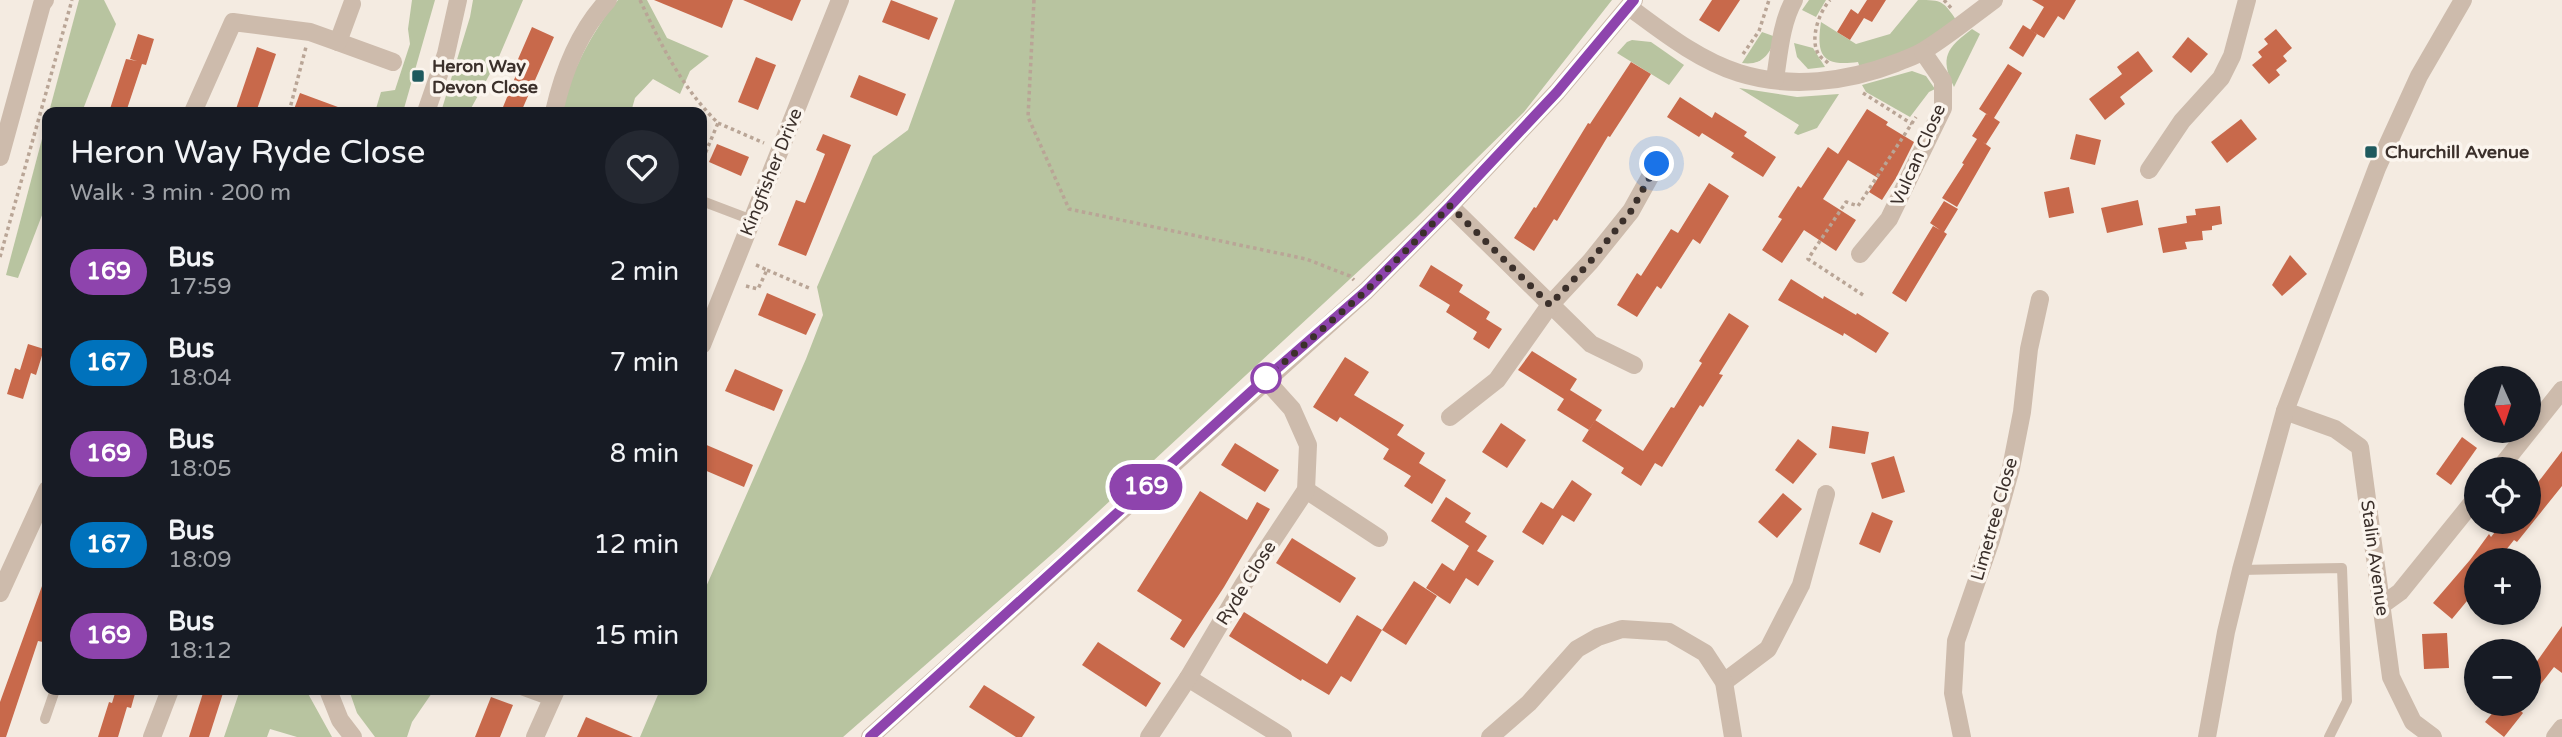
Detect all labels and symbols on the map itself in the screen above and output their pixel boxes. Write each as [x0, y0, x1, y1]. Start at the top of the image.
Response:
place label: Heron Way Devon Close [432, 55, 538, 98]
marker: Heron Way Devon Close [410, 68, 426, 84]
street label: Vulcan Close [1886, 101, 1950, 209]
street label: Kingfisher Drive [735, 105, 807, 239]
place label: Churchill Avenue [2385, 141, 2529, 163]
marker: Churchill Avenue [2363, 144, 2379, 160]
your location [1639, 146, 1674, 181]
unlabelled marker [1251, 363, 1281, 393]
north arrow [2464, 366, 2541, 443]
street label: Limetree Close [1966, 455, 2022, 583]
line badge: 169 [1106, 464, 1186, 510]
street label: Stalin Avenue [2356, 499, 2394, 617]
street label: Ryde Close [1211, 537, 1281, 629]

